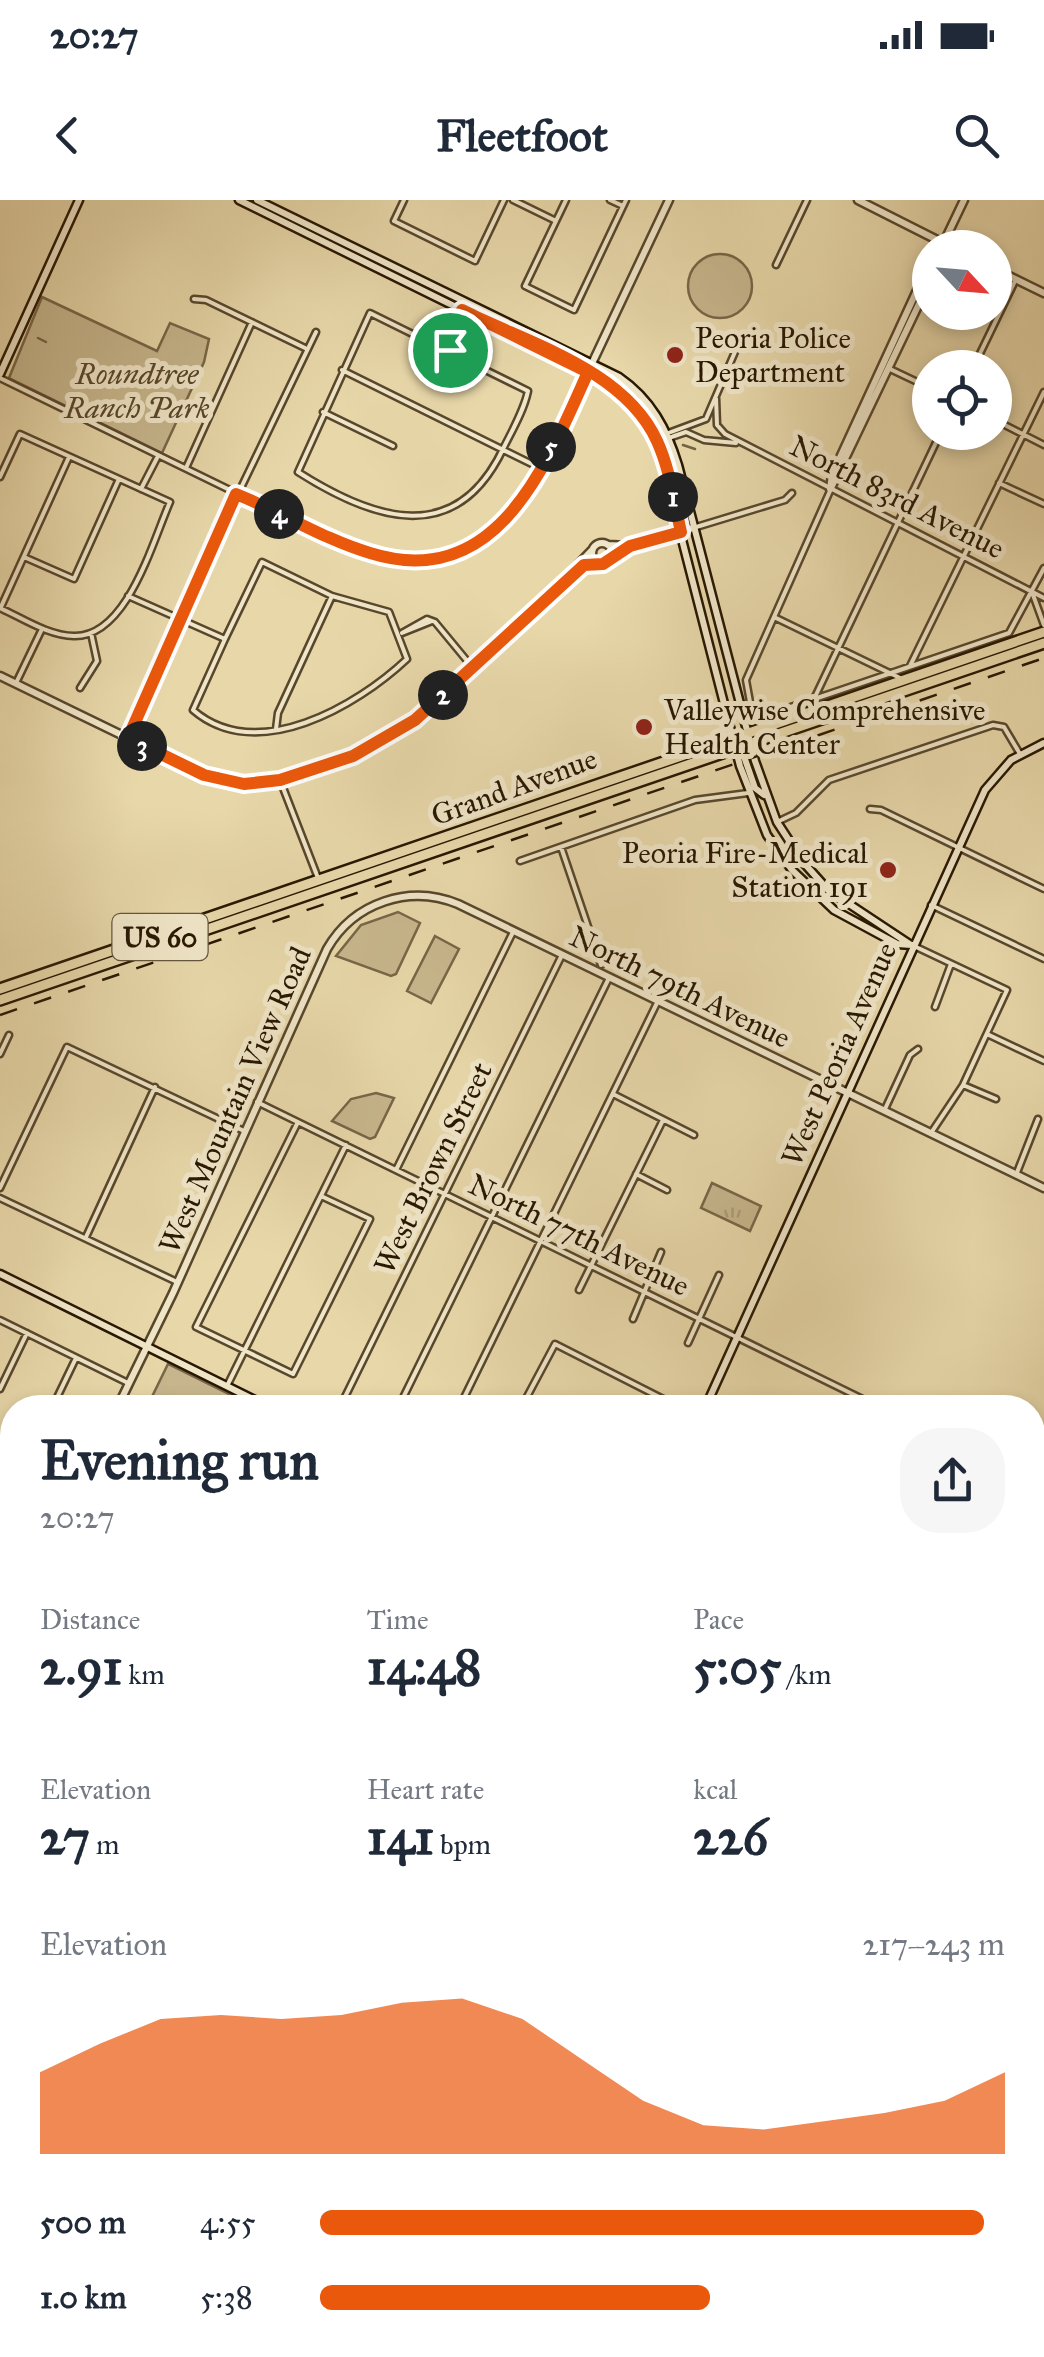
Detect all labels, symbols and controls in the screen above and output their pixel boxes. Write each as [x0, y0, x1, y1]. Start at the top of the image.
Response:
text: 20:27 [50, 12, 138, 58]
icon: back [40, 108, 95, 163]
text: Fleetfoot [436, 108, 608, 163]
icon: search [949, 108, 1004, 163]
north arrow [912, 230, 1012, 330]
map controls [912, 230, 1012, 450]
pin [408, 308, 493, 393]
place label: Peoria Police Department [695, 320, 851, 390]
icon: arrive [423, 323, 478, 378]
marker: Peoria Police Department [664, 344, 686, 366]
button: locate [912, 350, 1012, 450]
park label: Roundtree Ranch Park [63, 356, 210, 426]
pin: 5 [526, 422, 576, 472]
street label: North 83rd Avenue [784, 427, 1010, 567]
text: 5 [544, 429, 558, 464]
pin: 1 [648, 472, 698, 522]
text: 1 [667, 479, 679, 514]
pin: 4 [254, 489, 304, 539]
text: 4 [271, 496, 287, 531]
pin: 2 [418, 670, 468, 720]
text: 2 [436, 677, 450, 712]
place label: Valleywise Comprehensive Health Center [663, 692, 985, 762]
marker: Valleywise Comprehensive Health Center [633, 716, 655, 738]
pin: 3 [117, 721, 167, 771]
text: 3 [136, 728, 148, 763]
street label: Grand Avenue [426, 740, 602, 834]
place label: Peoria Fire-Medical Station 191 [622, 835, 869, 906]
marker: Peoria Fire-Medical Station 191 [877, 859, 899, 881]
road number: US 60 [112, 914, 208, 960]
street label: North 79th Avenue [563, 918, 796, 1057]
street label: West Peoria Avenue [774, 937, 904, 1171]
street label: West Mountain View Road [151, 941, 319, 1259]
street label: West Brown Street [366, 1056, 500, 1280]
street label: North 77th Avenue [463, 1166, 695, 1304]
text: Evening run [40, 1427, 319, 1494]
button: share [900, 1428, 1005, 1533]
text: 20:27 [40, 1498, 114, 1537]
text: Distance [40, 1602, 140, 1637]
text: Time [367, 1602, 429, 1637]
text: Pace [693, 1602, 744, 1637]
text: 2.91 [40, 1637, 122, 1698]
text: 14:48 [367, 1637, 481, 1698]
text: 5:05 [693, 1637, 782, 1698]
text: km [122, 1657, 165, 1692]
text: /km [782, 1657, 832, 1692]
text: Elevation [40, 1772, 151, 1807]
text: Heart rate [367, 1772, 484, 1807]
text: kcal [693, 1772, 737, 1807]
text: 27 [40, 1807, 90, 1868]
text: 141 [367, 1807, 434, 1868]
text: 226 [693, 1807, 768, 1868]
text: m [90, 1827, 120, 1862]
text: bpm [434, 1827, 491, 1862]
text: Elevation [40, 1925, 167, 1964]
text: 217–243 m [863, 1925, 1005, 1964]
text: 500 m [40, 2203, 126, 2242]
text: 4:55 [200, 2203, 256, 2242]
text: 1.0 km [40, 2278, 127, 2317]
text: 5:38 [200, 2278, 253, 2317]

